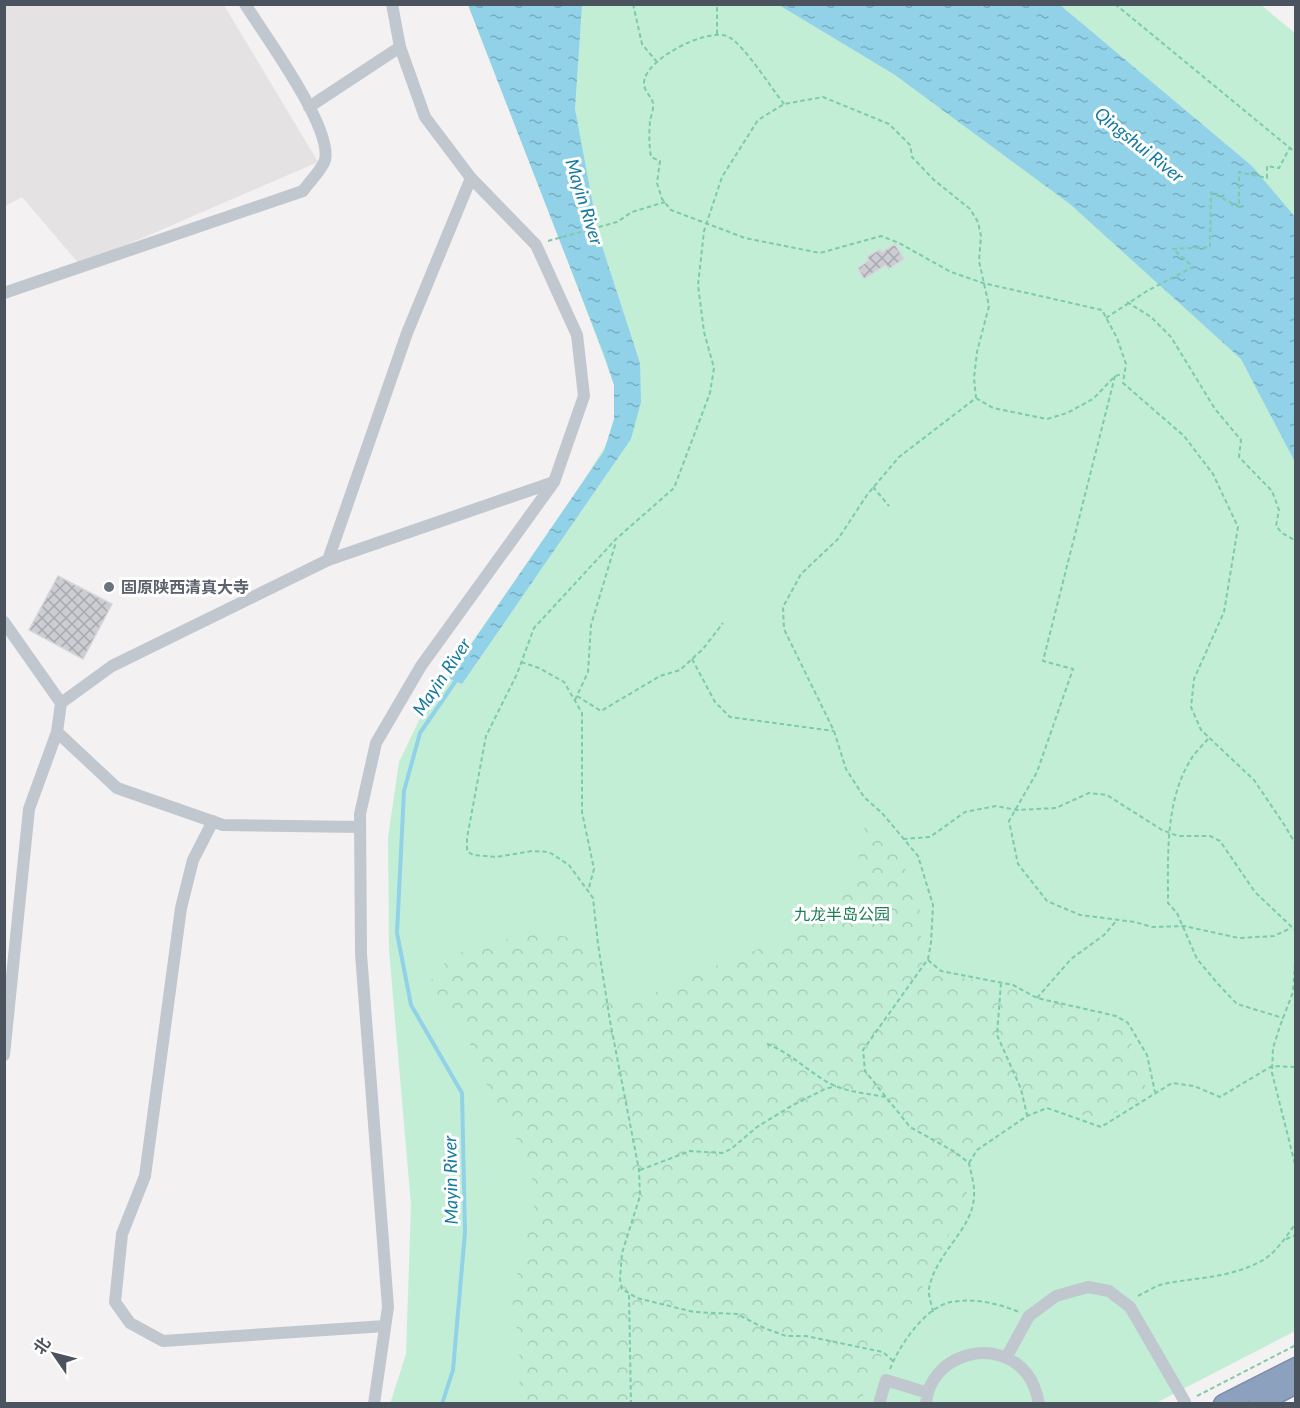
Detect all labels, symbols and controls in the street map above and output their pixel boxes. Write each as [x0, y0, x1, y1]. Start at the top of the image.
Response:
water label: Qingshui River [1091, 102, 1189, 187]
water label: Mayin River [561, 156, 609, 248]
place label: 固原陕西清真大寺 [121, 577, 249, 596]
marker: 固原陕西清真大寺 [102, 580, 116, 594]
water label: Mayin River [407, 633, 476, 719]
park label: 九龙半岛公园 [794, 904, 890, 923]
water label: Mayin River [438, 1135, 462, 1225]
north arrow [24, 1324, 84, 1384]
text: 北 [29, 1333, 54, 1357]

